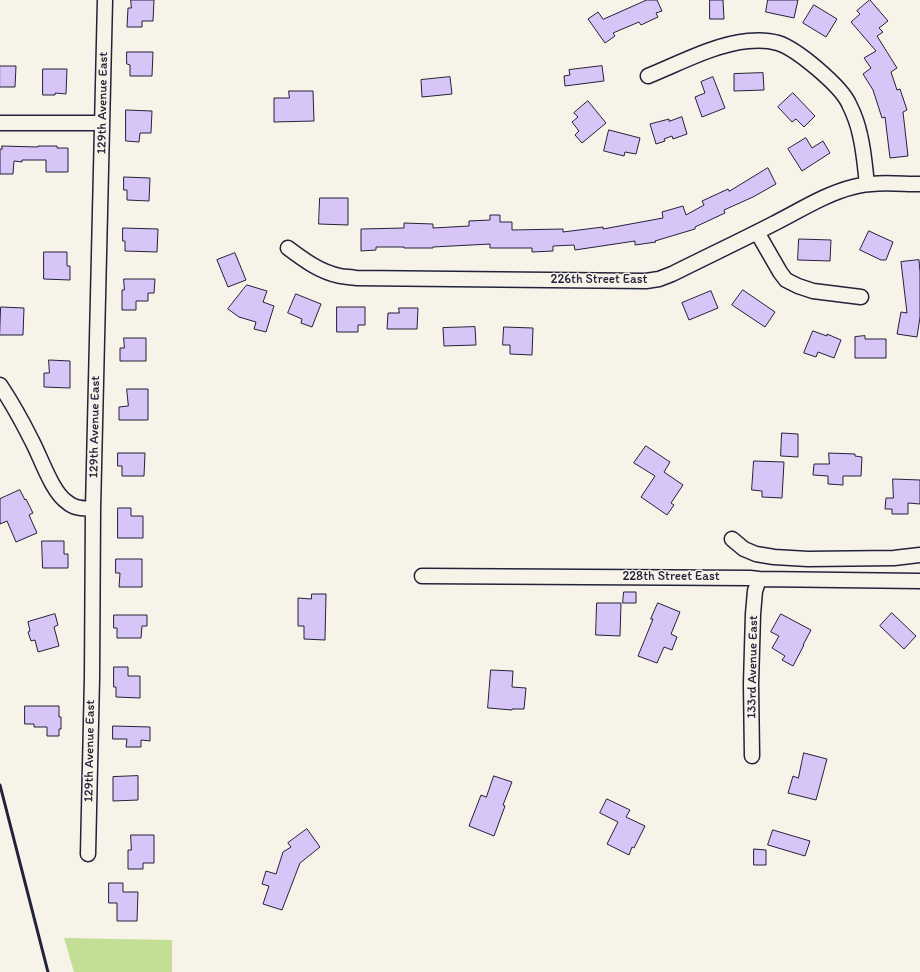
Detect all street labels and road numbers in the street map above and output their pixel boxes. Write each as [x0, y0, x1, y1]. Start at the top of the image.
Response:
street label: 129th Avenue East [94, 52, 112, 154]
street label: 226th Street East [551, 272, 647, 288]
street label: 129th Avenue East [86, 376, 104, 478]
street label: 228th Street East [622, 569, 720, 585]
street label: 133rd Avenue East [744, 615, 762, 719]
street label: 129th Avenue East [81, 700, 99, 802]

